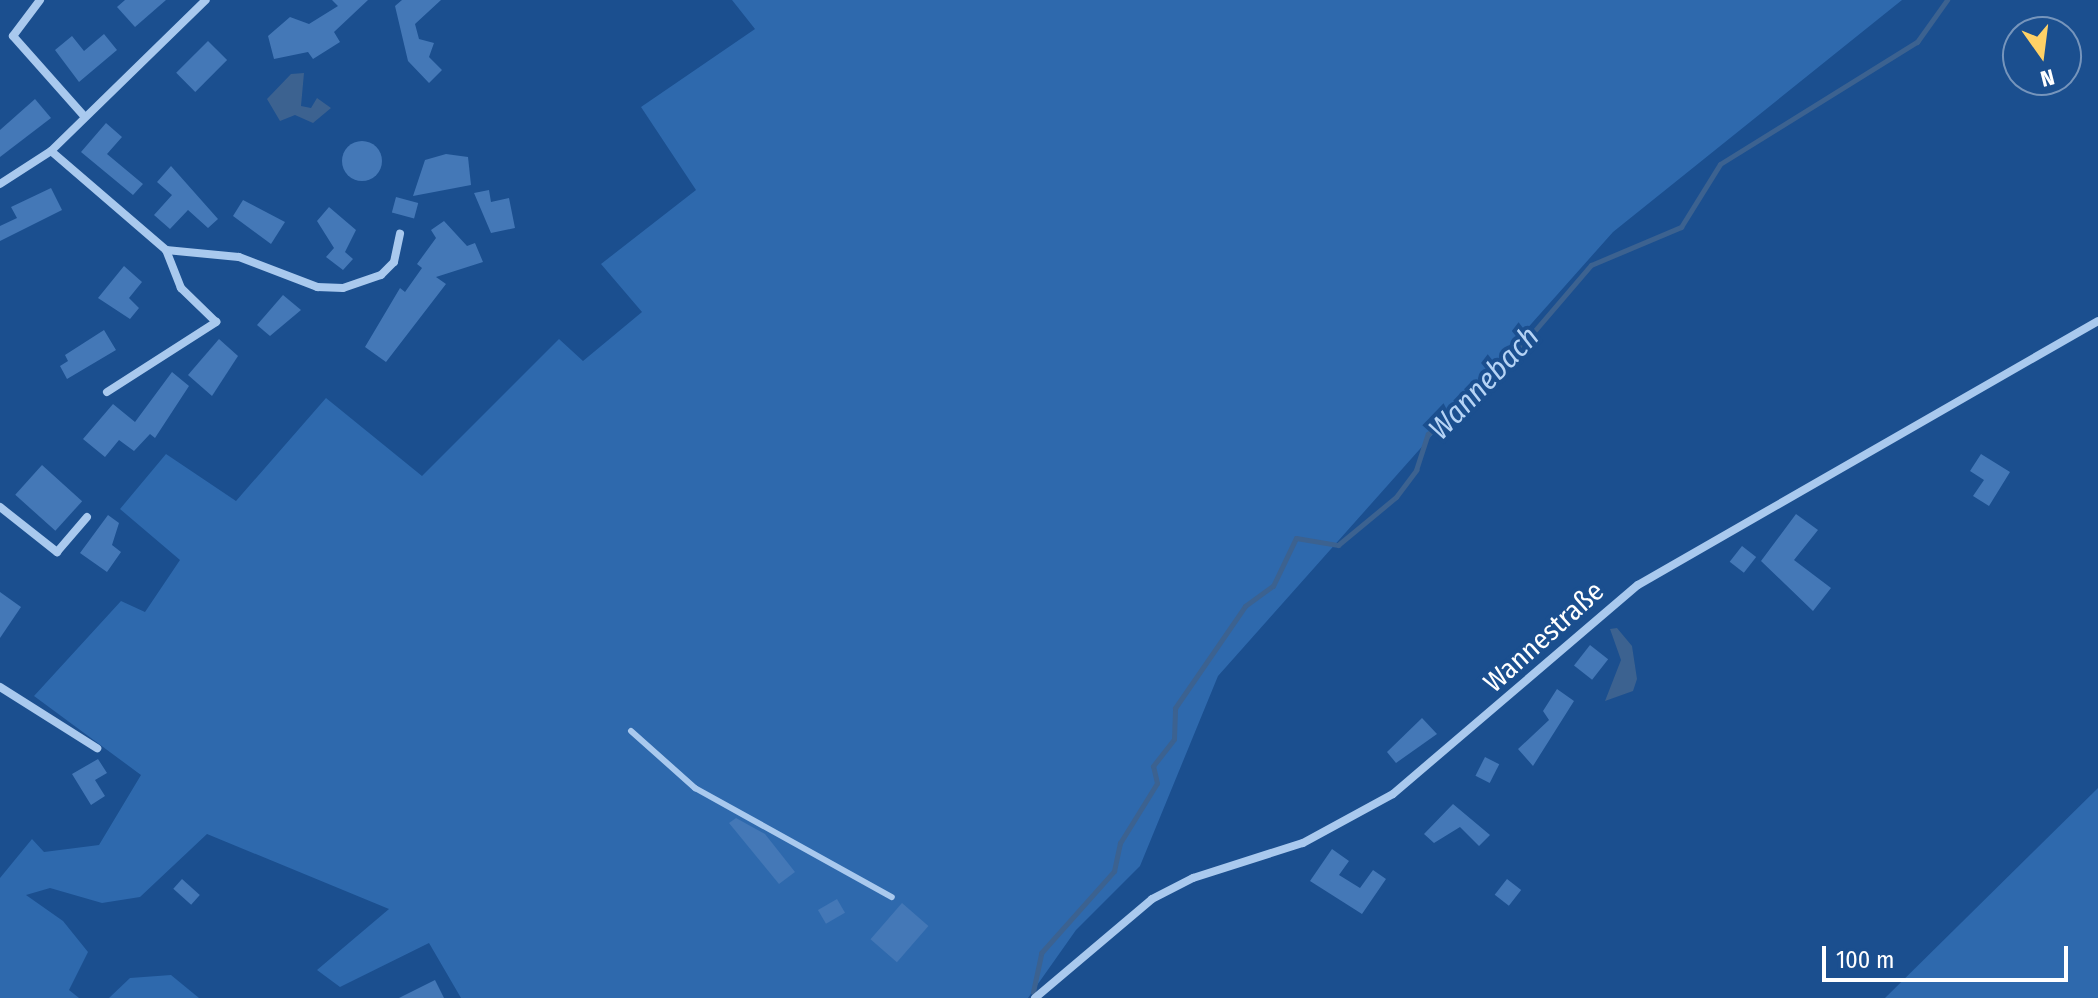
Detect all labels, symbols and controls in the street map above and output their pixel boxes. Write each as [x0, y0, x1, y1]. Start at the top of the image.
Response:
north arrow [2002, 16, 2082, 96]
text: N [2038, 63, 2057, 93]
water label: Wannebach [1421, 319, 1547, 447]
street label: Wannestraße [1477, 574, 1611, 700]
scale bar [1826, 930, 2072, 980]
text: 100 m [1836, 946, 1894, 974]

